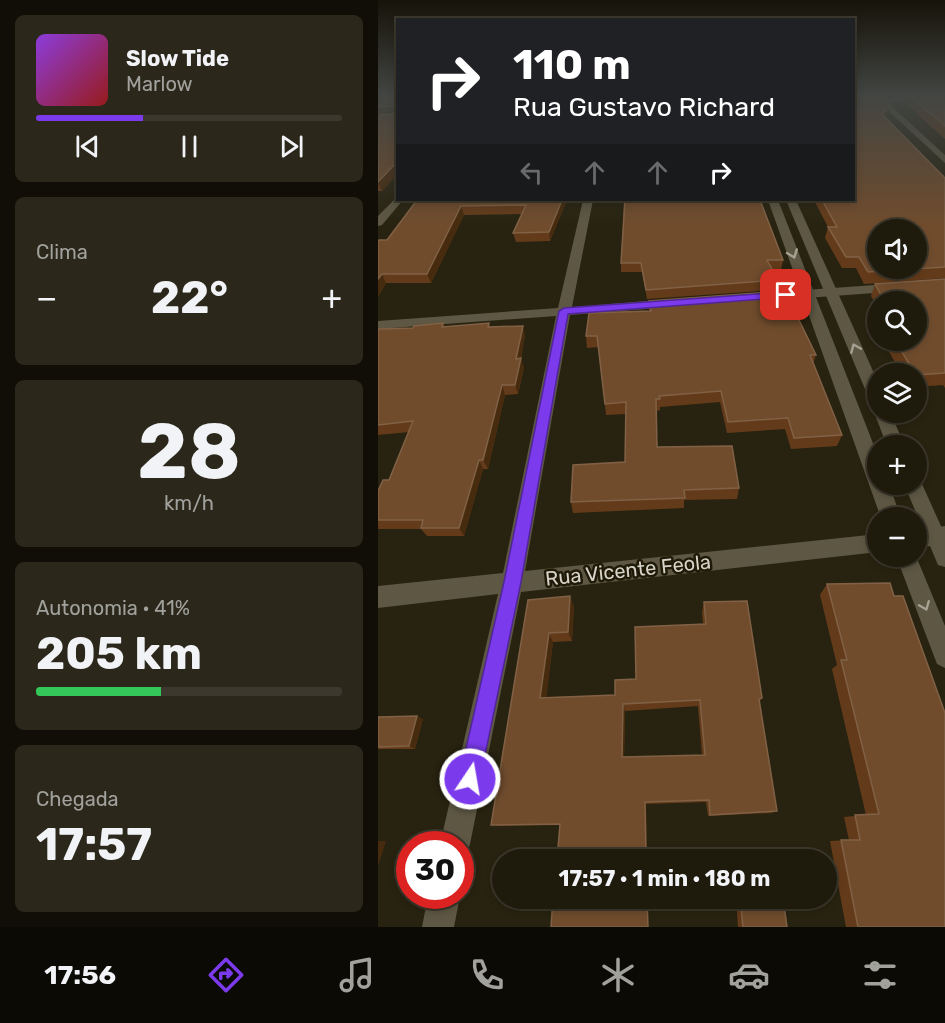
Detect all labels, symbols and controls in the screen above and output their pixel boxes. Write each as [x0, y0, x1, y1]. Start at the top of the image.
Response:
text: 110 m [513, 40, 631, 90]
icon: right [414, 42, 492, 120]
text: Slow Tide [126, 45, 229, 72]
text: Marlow [126, 72, 193, 96]
text: Rua Gustavo Richard [513, 91, 775, 123]
icon: previous [71, 130, 104, 163]
icon: pause [173, 130, 206, 163]
icon: next [275, 130, 308, 163]
icon: left [515, 156, 548, 189]
icon: ahead [578, 156, 611, 189]
icon: ahead [641, 156, 674, 189]
icon: right [704, 156, 737, 189]
map controls [867, 219, 927, 567]
button: sound [867, 219, 927, 279]
text: Clima [36, 240, 88, 264]
one-way arrow [786, 248, 799, 259]
pin [760, 269, 811, 320]
text: 22° [151, 271, 228, 324]
text: − [36, 278, 57, 317]
text: + [321, 278, 342, 317]
icon: arrive [769, 278, 802, 311]
button: search [867, 291, 927, 351]
one-way arrow [850, 343, 862, 354]
button: layers [867, 363, 927, 423]
text: 28 [137, 405, 241, 498]
button: + [867, 435, 927, 495]
text: km/h [164, 491, 214, 515]
button: − [867, 507, 927, 567]
street label: Rua Vicente Feola [544, 549, 712, 591]
text: Autonomia · 41% [36, 596, 190, 620]
one-way arrow [918, 600, 931, 611]
text: 205 km [36, 627, 202, 680]
position arrow [438, 747, 502, 811]
text: Chegada [36, 787, 119, 811]
text: 17:57 [36, 818, 152, 871]
speed limit sign: 30 [396, 831, 474, 909]
text: 17:57 · 1 min · 180 m [559, 865, 770, 892]
icon: directions [205, 954, 247, 996]
icon: music [336, 954, 378, 996]
icon: phone [466, 954, 508, 996]
icon: climate [597, 954, 639, 996]
icon: car [728, 954, 770, 996]
icon: filters [859, 954, 901, 996]
text: 17:56 [44, 959, 116, 991]

